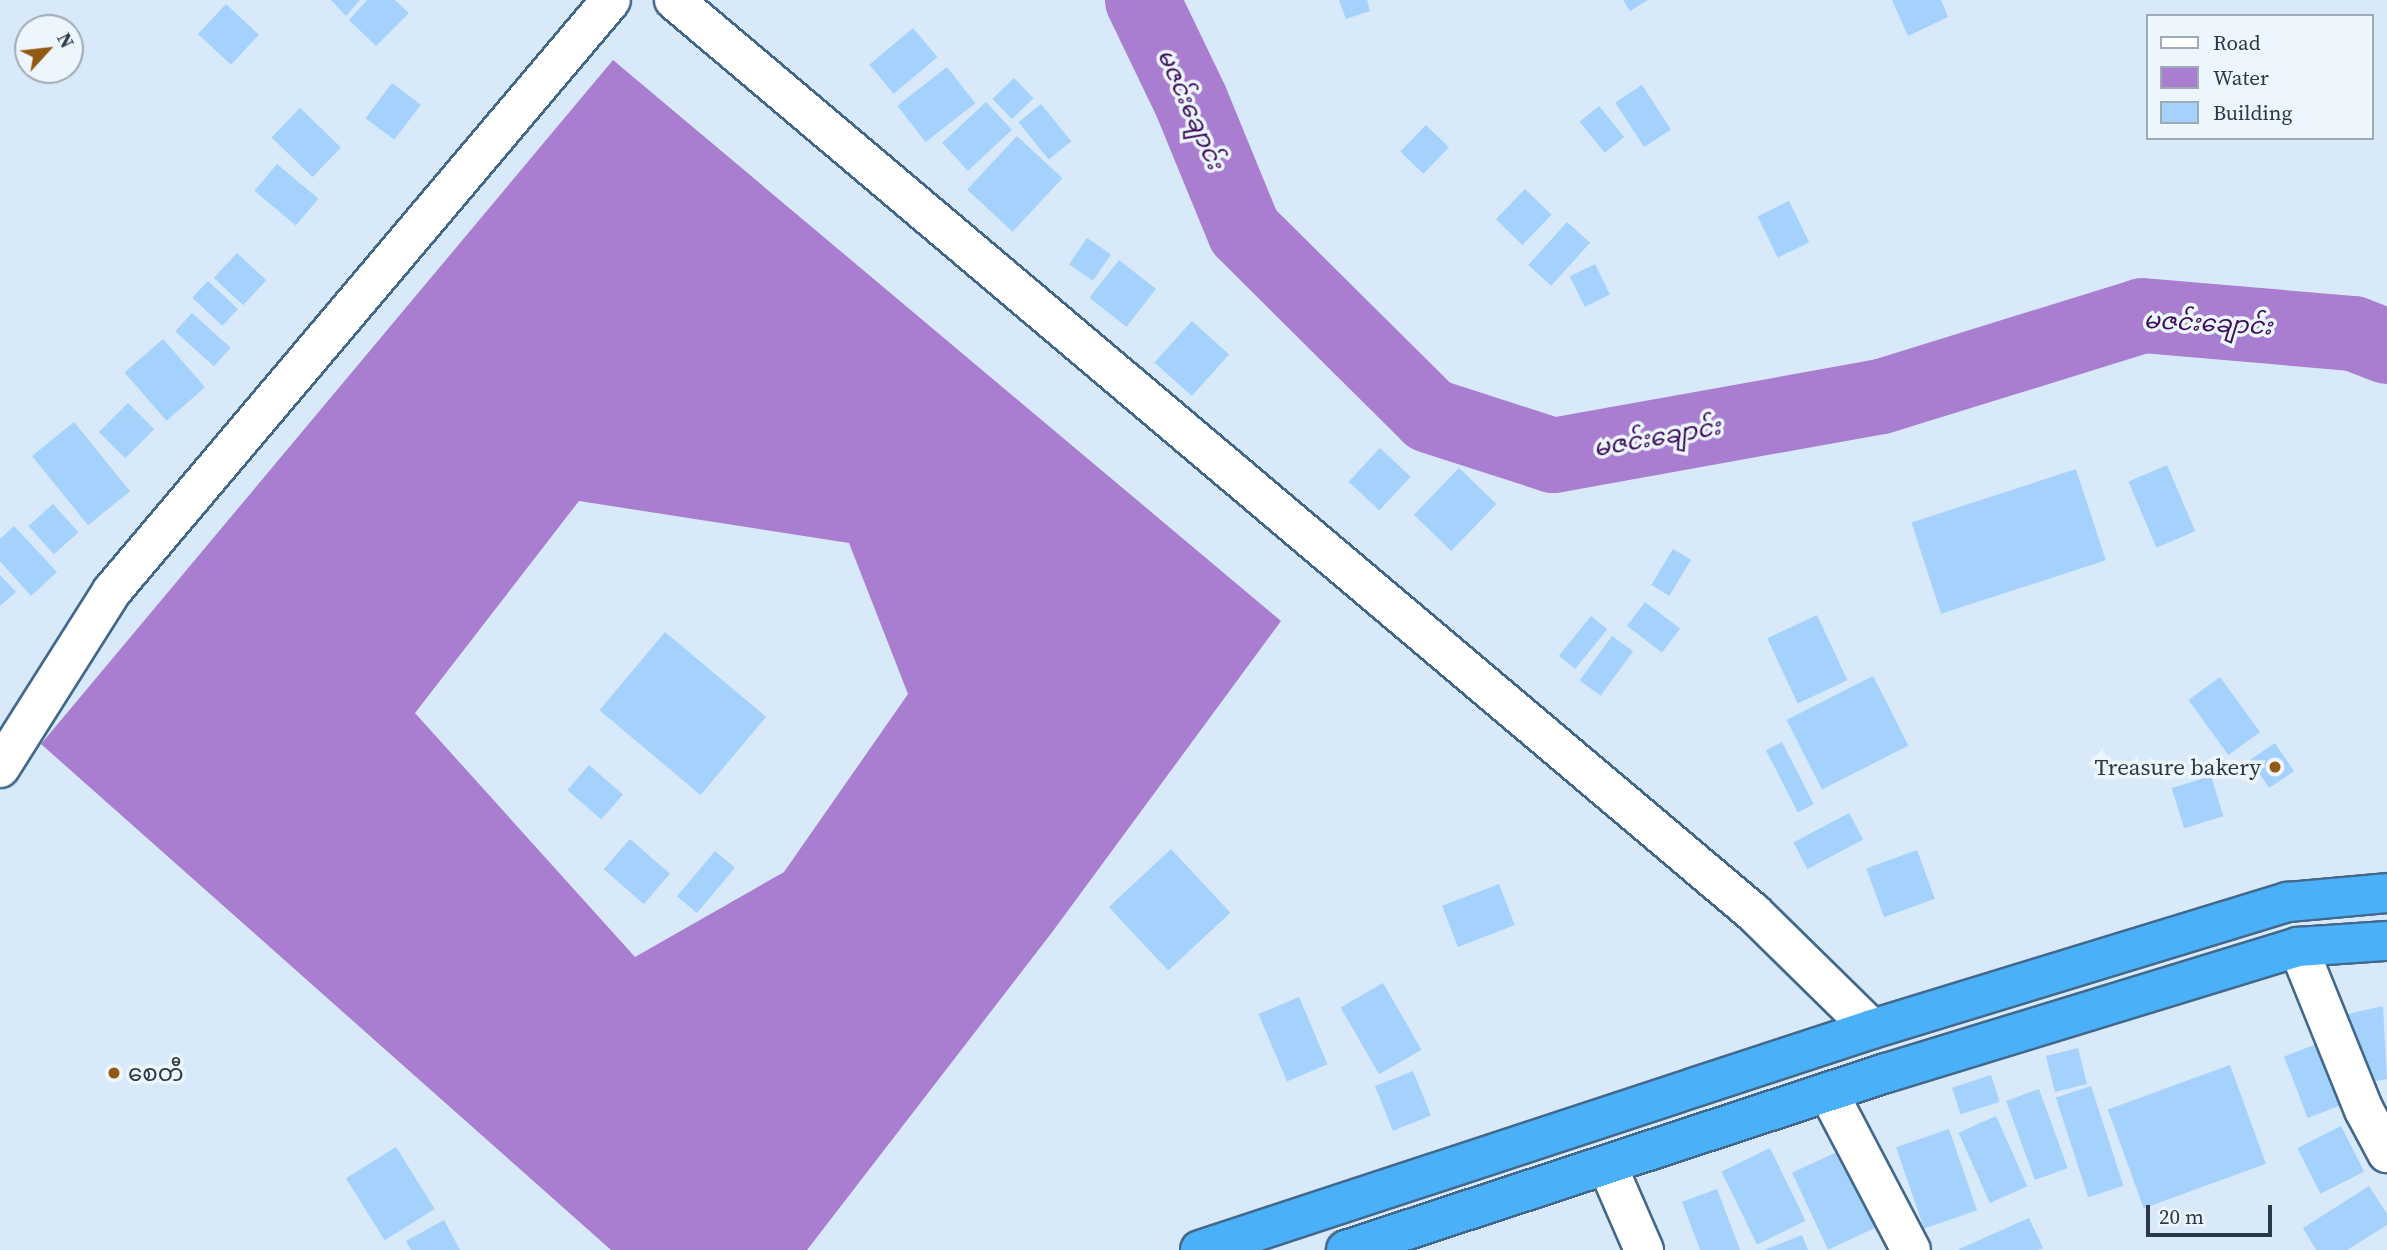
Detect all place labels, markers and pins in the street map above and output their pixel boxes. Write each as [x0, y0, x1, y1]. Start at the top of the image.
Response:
place label: Treasure bakery [2095, 753, 2261, 781]
marker: Treasure bakery [2267, 759, 2283, 775]
place label: စေတီ [128, 1059, 184, 1087]
marker: စေတီ [106, 1065, 122, 1081]

